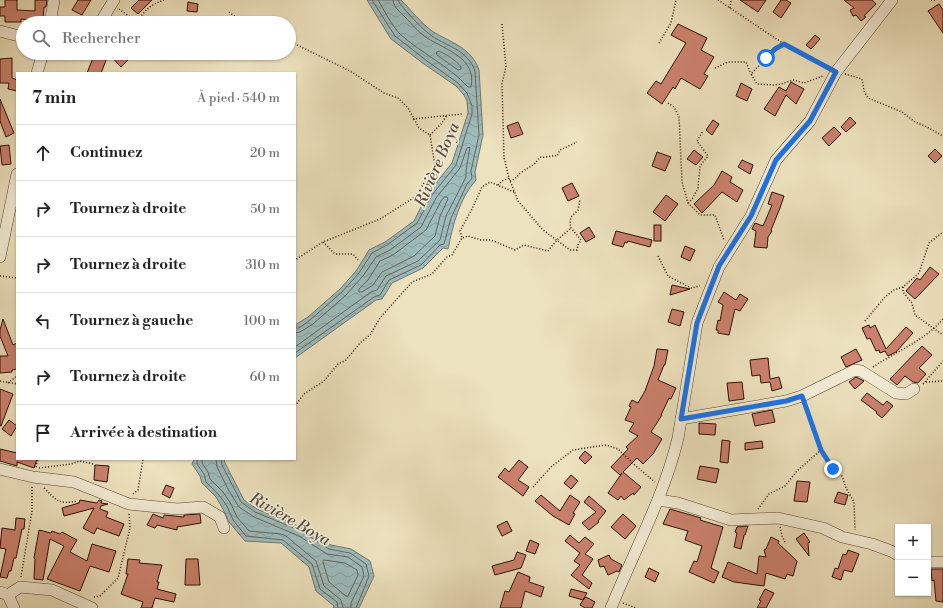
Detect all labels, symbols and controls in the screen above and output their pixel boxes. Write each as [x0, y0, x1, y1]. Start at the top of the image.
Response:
search box [16, 16, 296, 60]
icon: search [30, 27, 52, 49]
text: Rechercher [62, 29, 141, 48]
route start [757, 49, 775, 67]
text: 7 min [32, 87, 76, 109]
text: À pied · 540 m [197, 90, 280, 106]
water label: Rivière Boya [410, 120, 464, 211]
icon: ahead [32, 142, 54, 164]
text: Continuez [70, 143, 142, 162]
text: 20 m [250, 145, 280, 161]
icon: right [32, 198, 54, 220]
text: Tournez à droite [70, 199, 186, 218]
text: 50 m [250, 201, 280, 217]
icon: right [32, 254, 54, 276]
text: Tournez à droite [70, 255, 186, 274]
text: 310 m [245, 257, 280, 273]
icon: left [32, 310, 54, 332]
text: Tournez à gauche [70, 311, 193, 330]
text: 100 m [244, 313, 280, 329]
icon: right [32, 366, 54, 388]
text: Tournez à droite [70, 367, 186, 386]
text: 60 m [249, 369, 280, 385]
icon: arrive [32, 422, 54, 444]
text: Arrivée à destination [70, 423, 217, 442]
route end [824, 460, 842, 478]
water label: Rivière Boya [245, 487, 334, 550]
map controls [895, 524, 931, 596]
button: + [895, 524, 931, 560]
button: − [895, 560, 931, 596]

